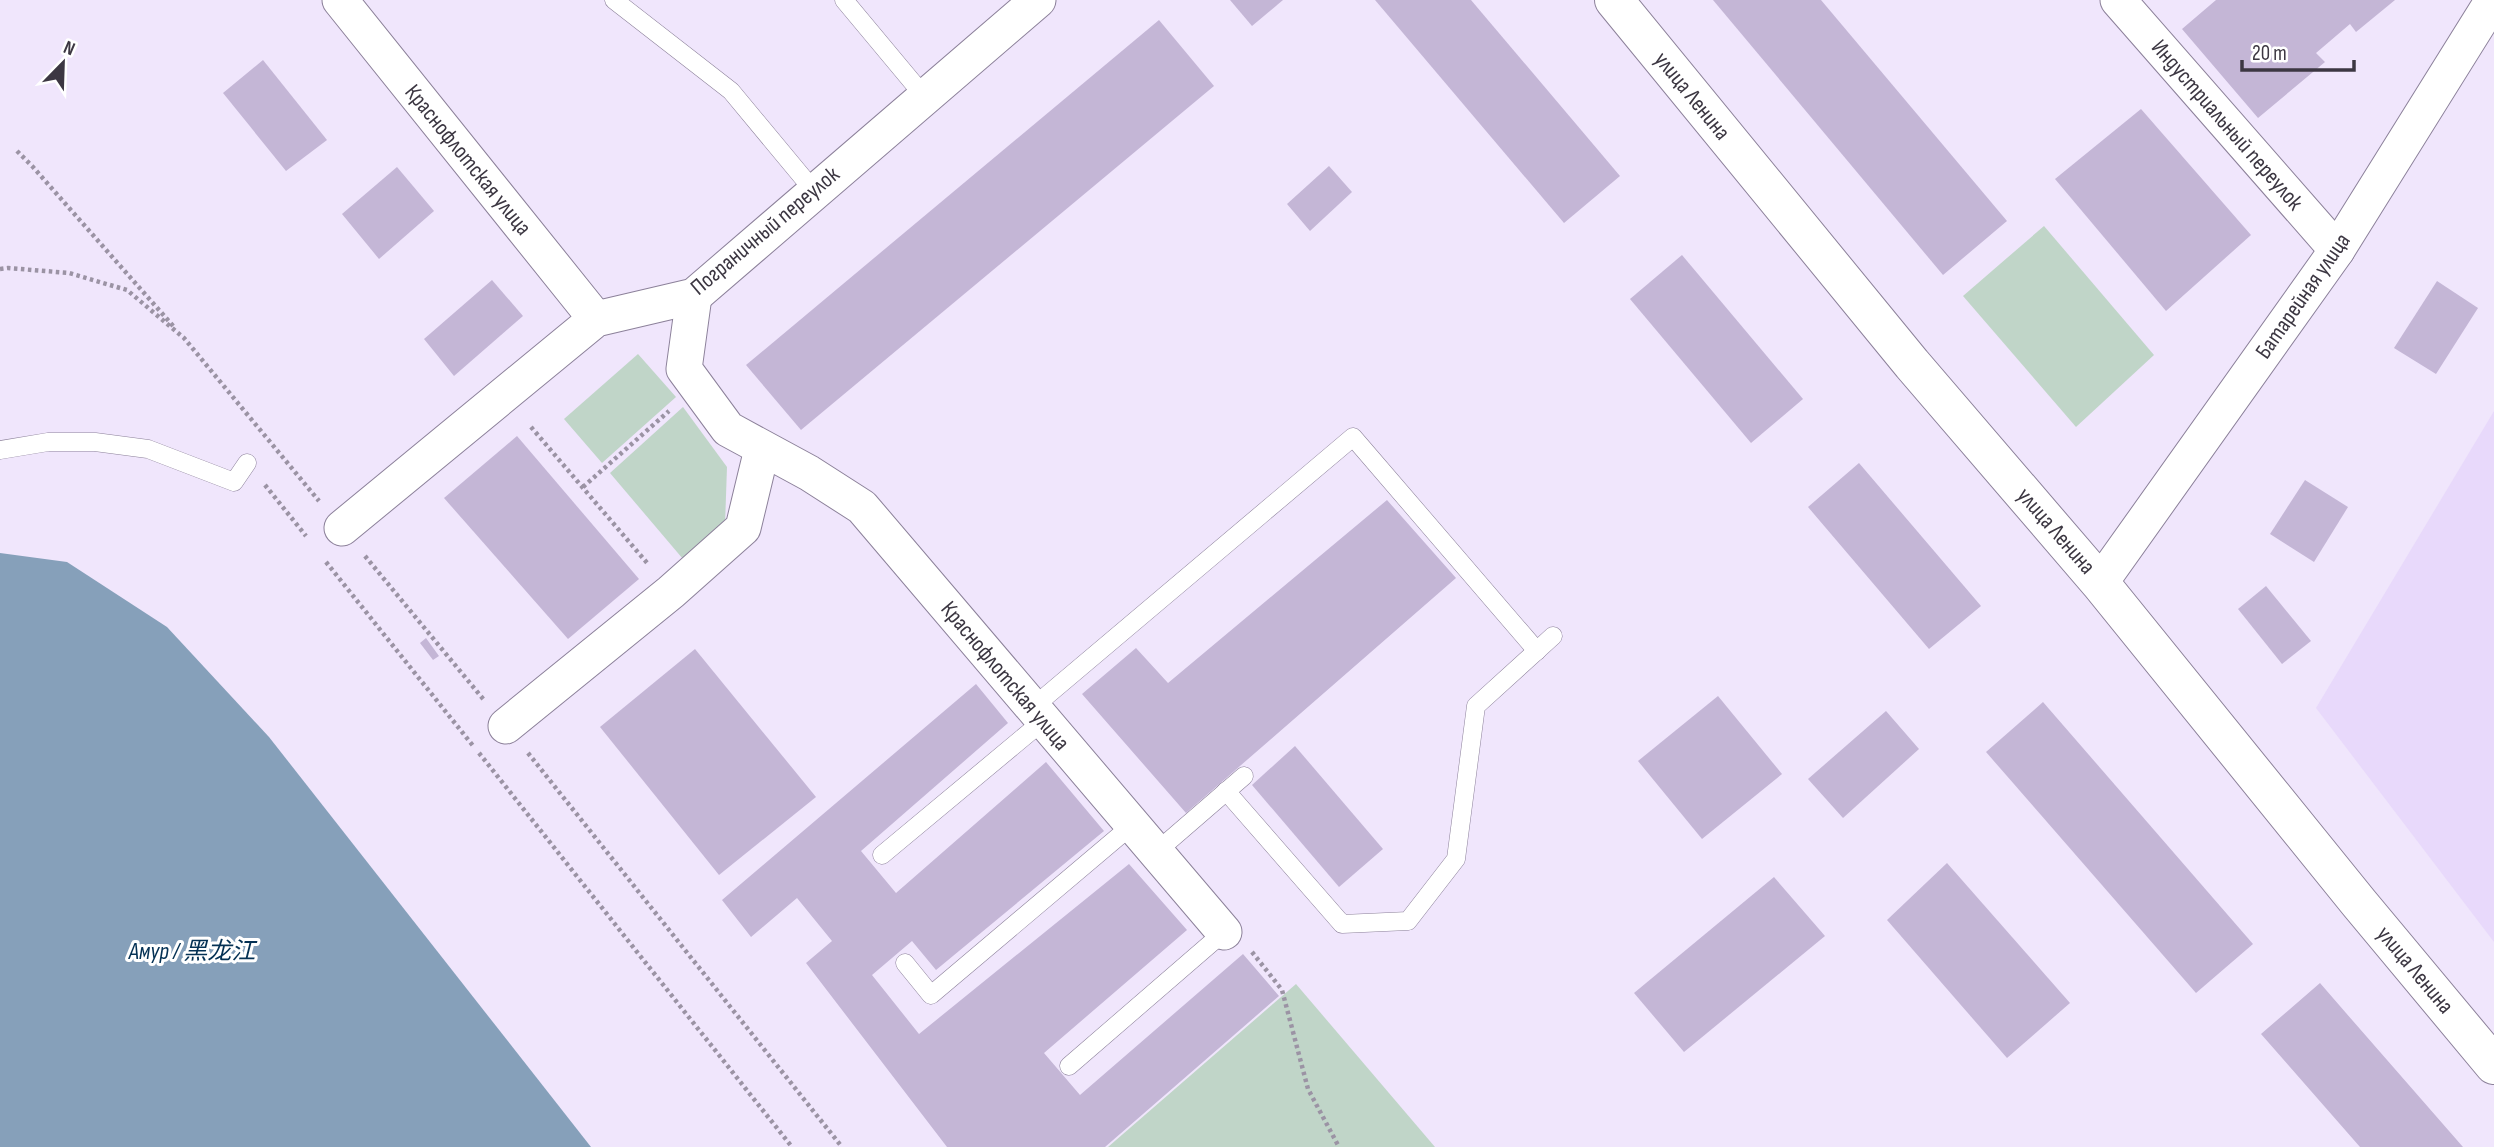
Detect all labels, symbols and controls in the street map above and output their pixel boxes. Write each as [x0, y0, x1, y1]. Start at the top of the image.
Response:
north arrow [28, 28, 98, 98]
scale bar [2242, 28, 2354, 72]
street label: Индустриальный переулок [2145, 34, 2309, 216]
text: N [60, 36, 78, 61]
text: 20 m [2252, 41, 2287, 66]
street label: улица Ленина [1648, 46, 1736, 146]
street label: Краснофлотская улица [399, 79, 537, 241]
street label: Пограничный переулок [685, 160, 845, 301]
street label: Батарейная улица [2249, 228, 2357, 364]
street label: улица Ленина [2011, 482, 2101, 580]
street label: Краснофлотская улица [935, 596, 1075, 756]
street label: улица Ленина [2370, 921, 2460, 1019]
water label: Амур / 黑龙江 [128, 937, 258, 966]

